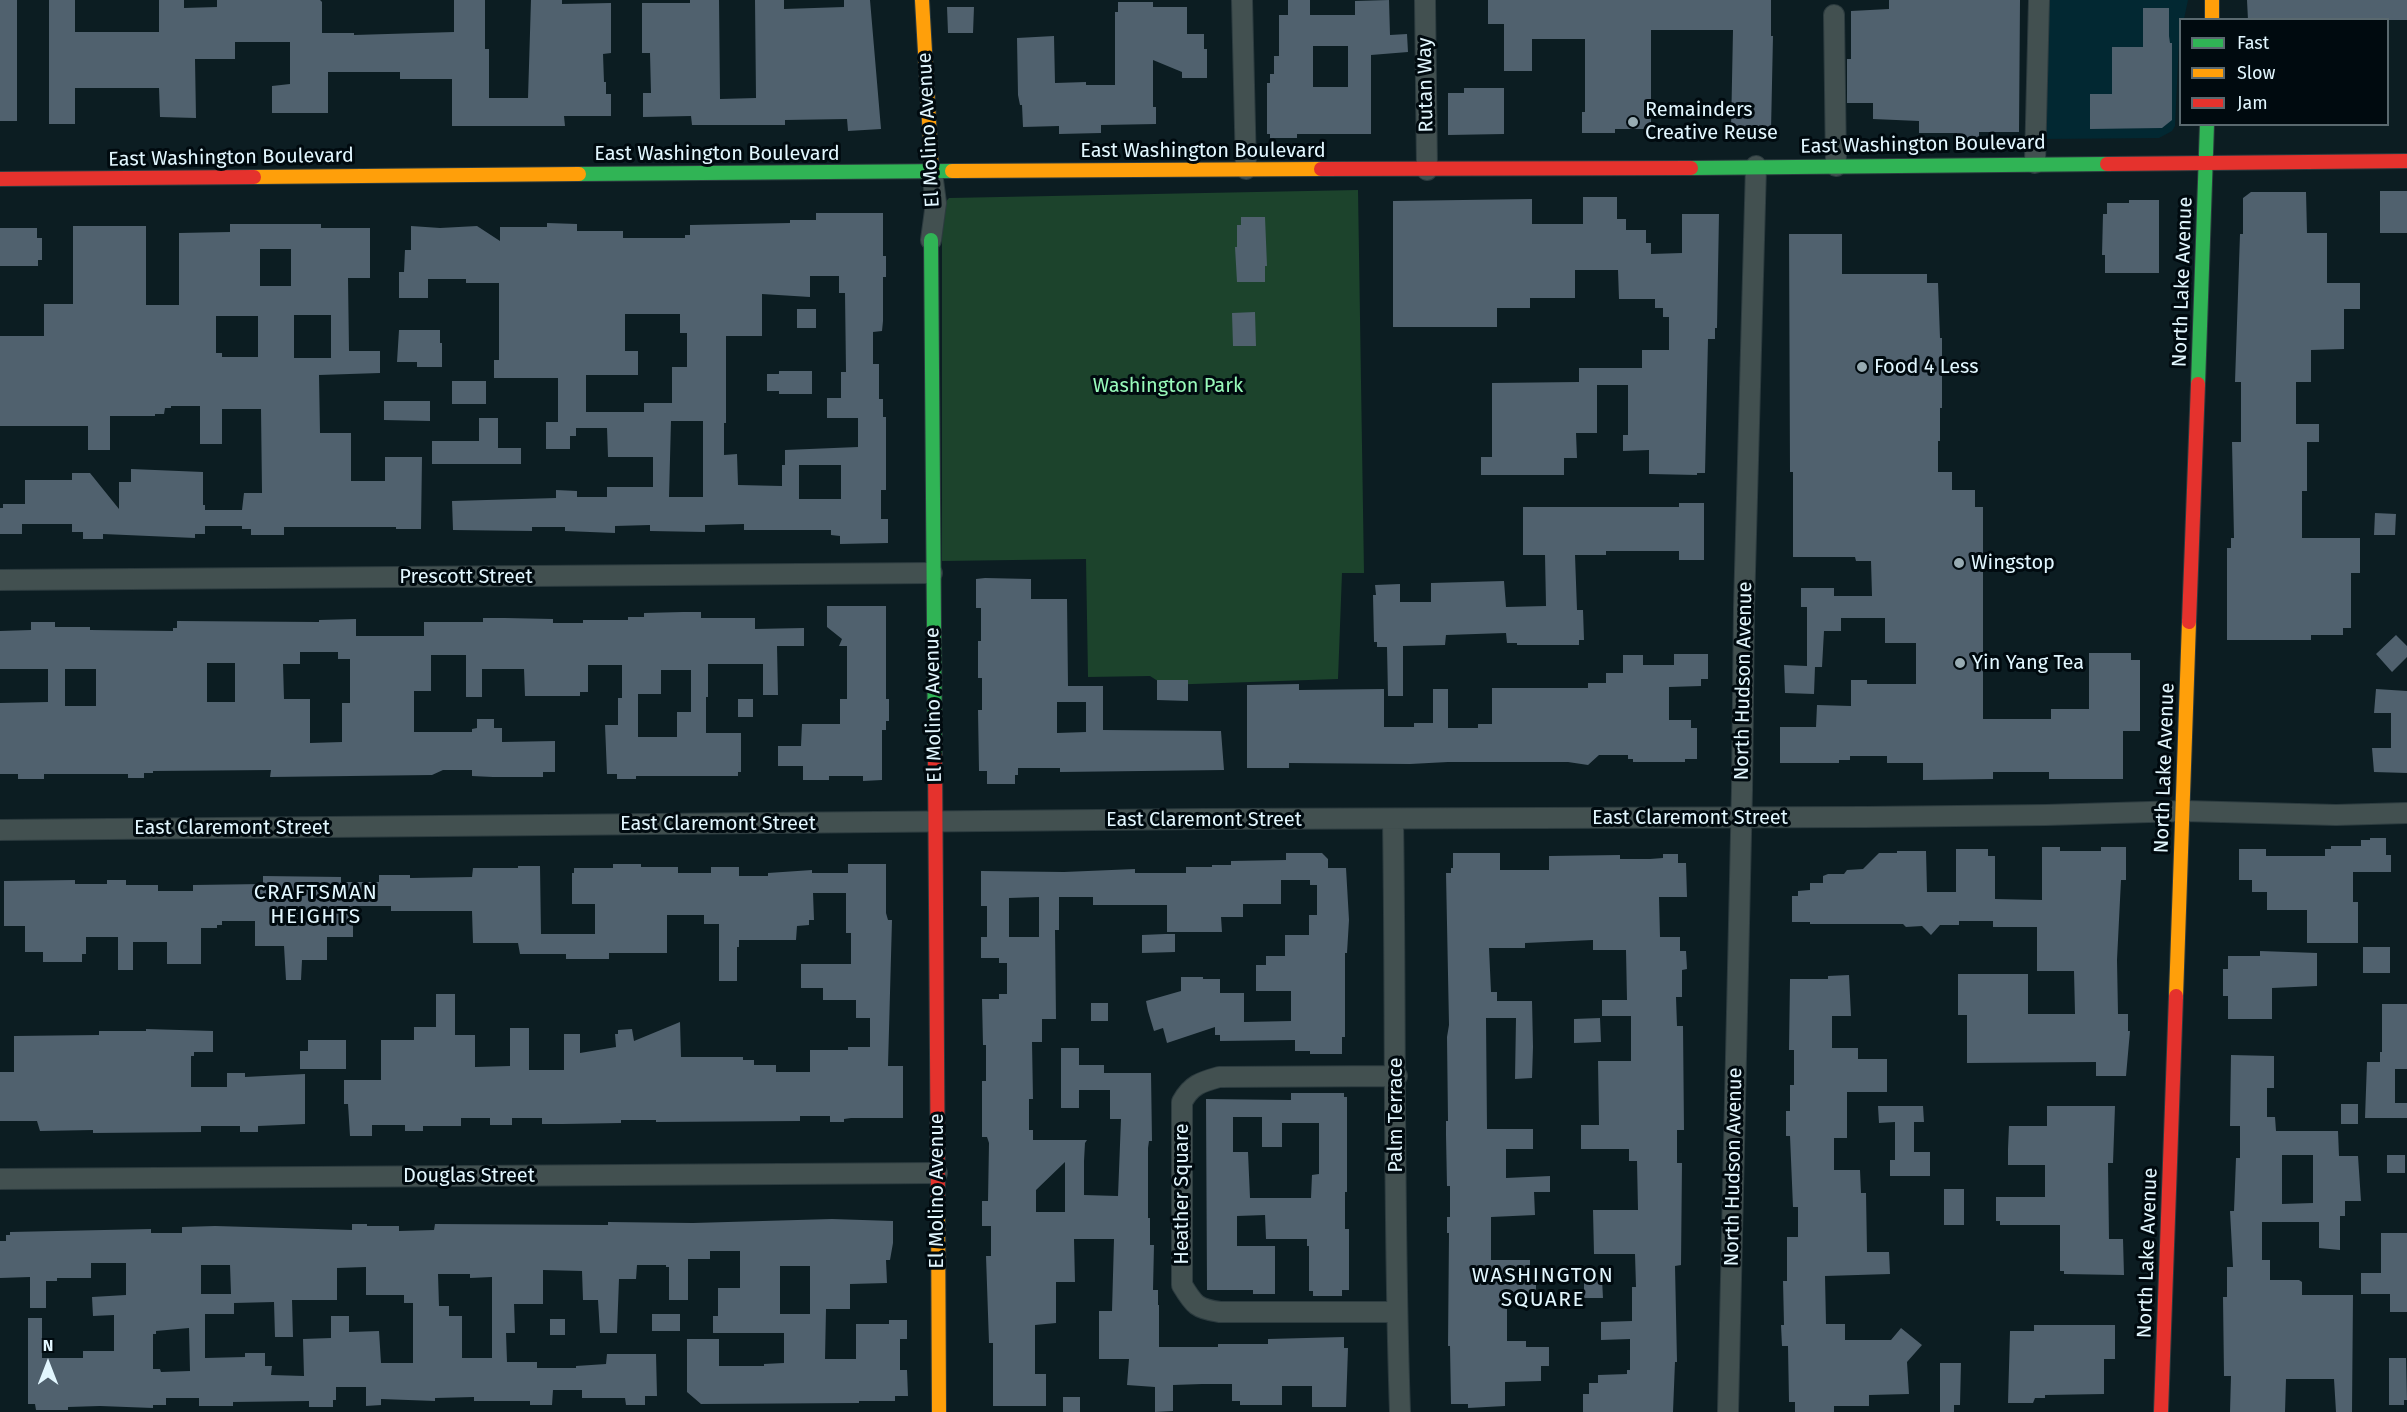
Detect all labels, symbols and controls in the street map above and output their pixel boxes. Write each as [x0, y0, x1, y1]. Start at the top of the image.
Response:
legend [2179, 18, 2389, 126]
text: Fast [2237, 32, 2269, 54]
street label: Rutan Way [1413, 37, 1439, 133]
street label: El Molino Avenue [913, 52, 945, 208]
text: Slow [2237, 62, 2275, 84]
text: Jam [2237, 92, 2268, 114]
place label: Remainders Creative Reuse [1645, 98, 1778, 145]
marker: Remainders Creative Reuse [1626, 115, 1640, 129]
street label: East Washington Boulevard [1800, 131, 2046, 159]
street label: East Washington Boulevard [1080, 139, 1326, 163]
street label: East Washington Boulevard [594, 142, 840, 166]
street label: East Washington Boulevard [108, 144, 354, 172]
street label: North Lake Avenue [2168, 196, 2198, 368]
place label: Food 4 Less [1874, 355, 1979, 379]
marker: Food 4 Less [1855, 360, 1869, 374]
park label: Washington Park [1093, 374, 1243, 398]
place label: Wingstop [1971, 551, 2055, 575]
marker: Wingstop [1952, 556, 1966, 570]
street label: Prescott Street [399, 565, 533, 589]
street label: North Hudson Avenue [1730, 581, 1758, 781]
street label: El Molino Avenue [921, 627, 947, 783]
place label: Yin Yang Tea [1972, 651, 2084, 675]
marker: Yin Yang Tea [1953, 656, 1967, 670]
street label: North Lake Avenue [2150, 682, 2180, 854]
street label: East Claremont Street [1592, 806, 1788, 830]
street label: East Claremont Street [1106, 808, 1302, 832]
street label: East Claremont Street [620, 812, 816, 836]
street label: East Claremont Street [134, 816, 330, 840]
district label: CRAFTSMAN HEIGHTS [254, 880, 378, 930]
street label: Palm Terrace [1384, 1057, 1408, 1173]
street label: North Hudson Avenue [1720, 1067, 1748, 1267]
street label: El Molino Avenue [925, 1113, 949, 1269]
street label: Heather Square [1170, 1123, 1194, 1265]
street label: Douglas Street [403, 1164, 535, 1188]
street label: North Lake Avenue [2133, 1167, 2163, 1339]
district label: WASHINGTON SQUARE [1472, 1263, 1614, 1313]
north arrow [18, 1334, 78, 1394]
text: N [43, 1336, 53, 1355]

